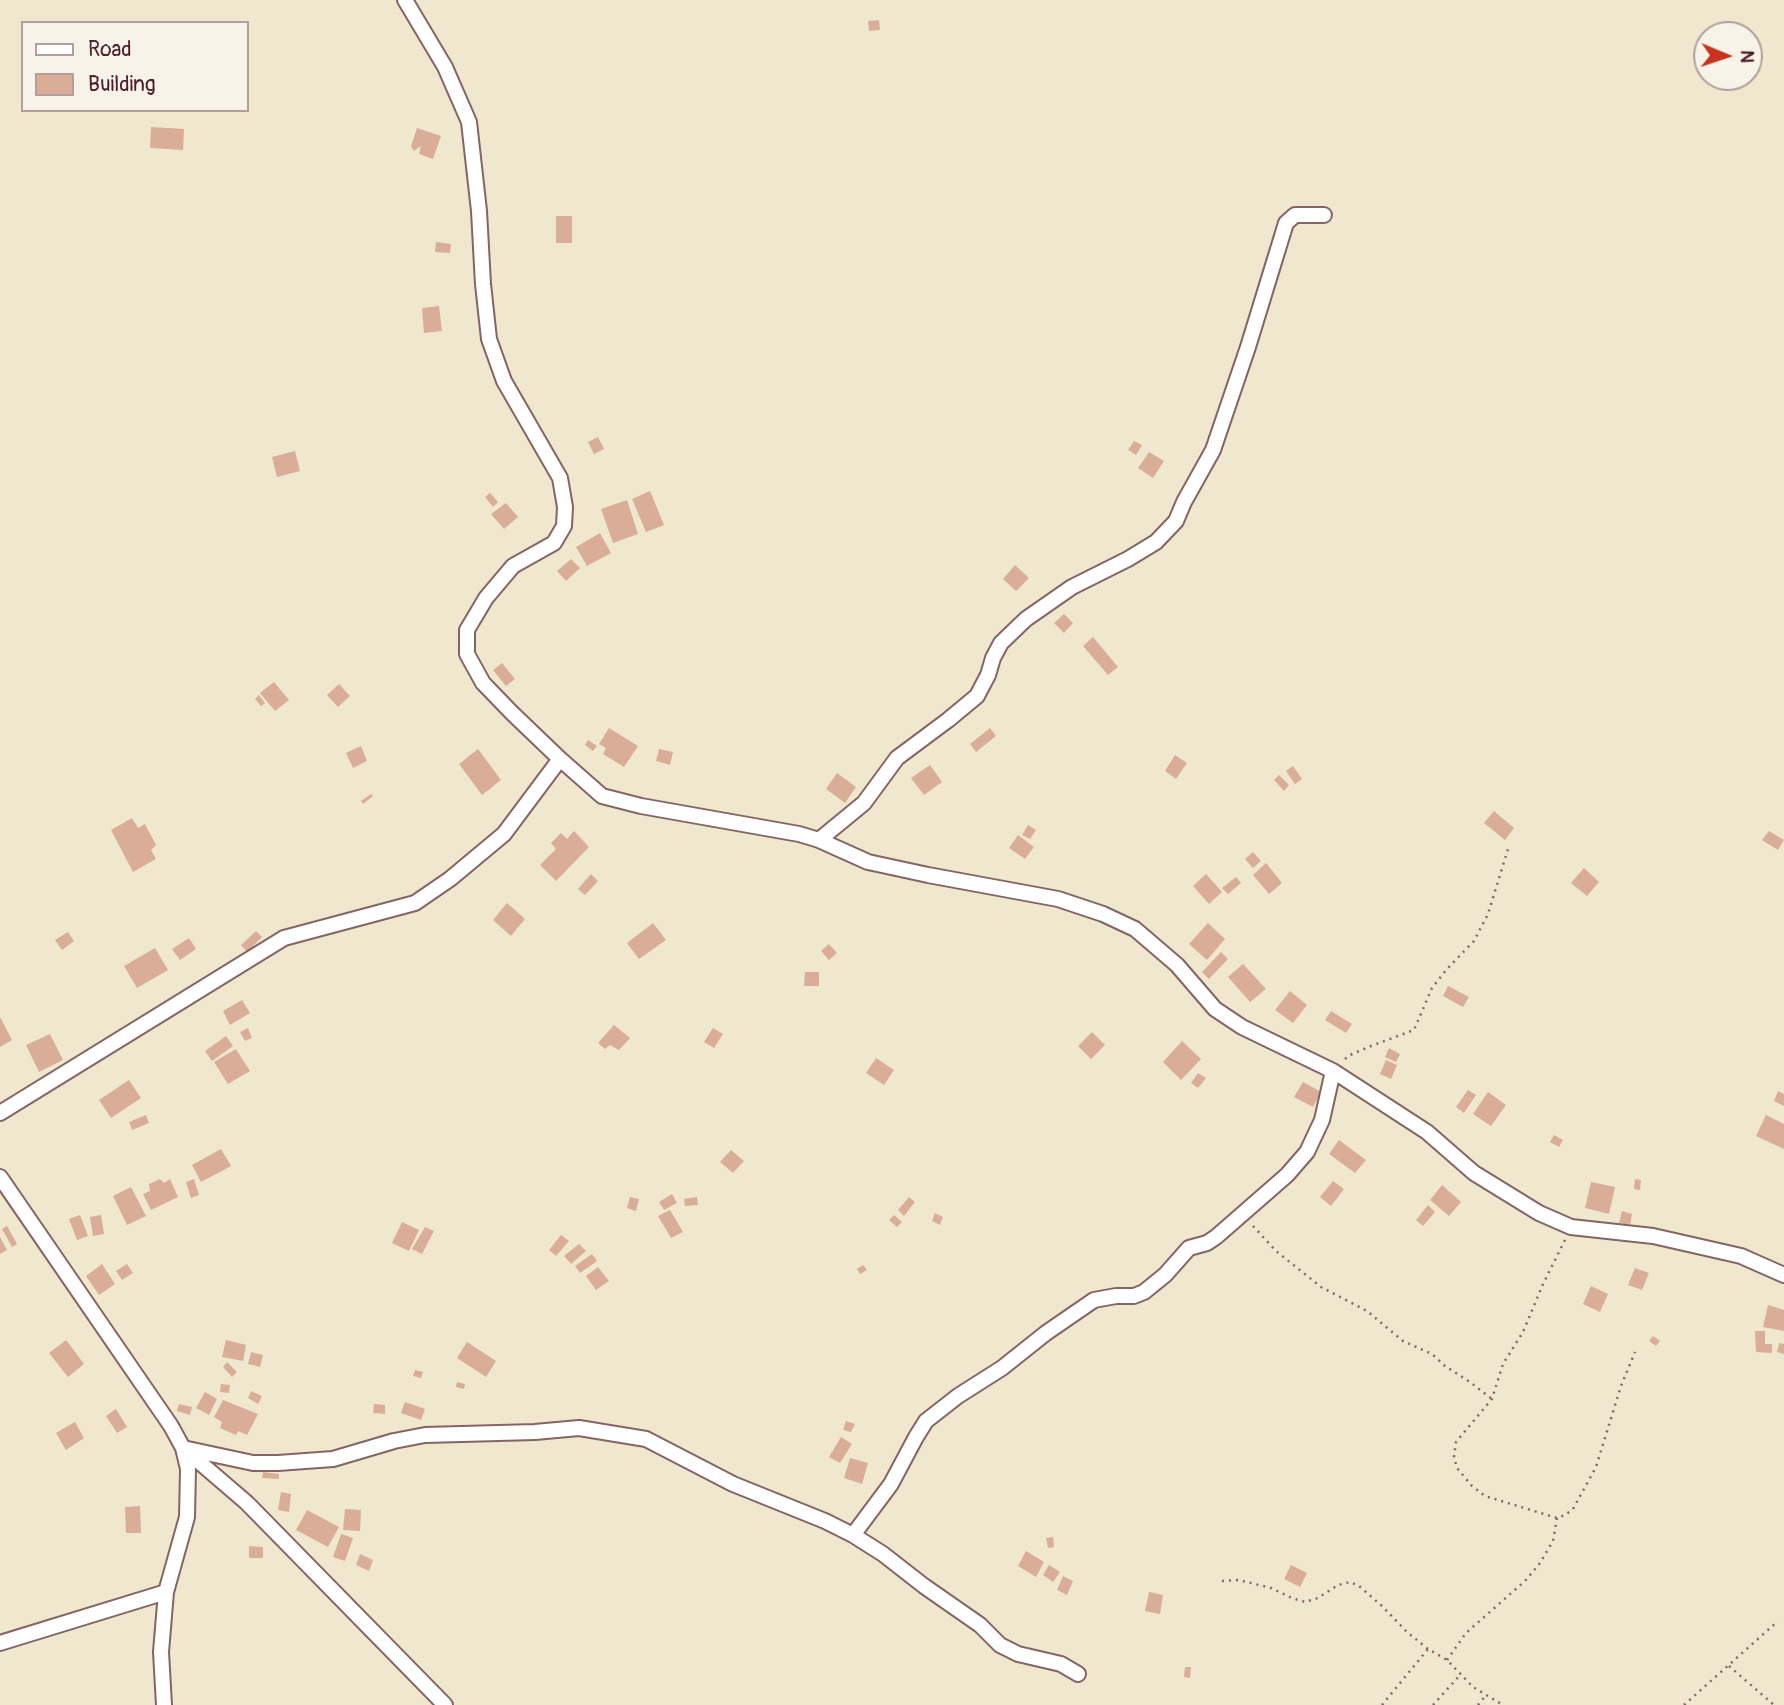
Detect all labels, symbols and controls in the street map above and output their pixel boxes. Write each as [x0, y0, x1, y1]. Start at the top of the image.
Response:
legend [21, 21, 248, 112]
north arrow [1693, 21, 1763, 91]
text: Road [88, 36, 132, 63]
text: N [1735, 50, 1759, 63]
text: Building [88, 71, 155, 98]

